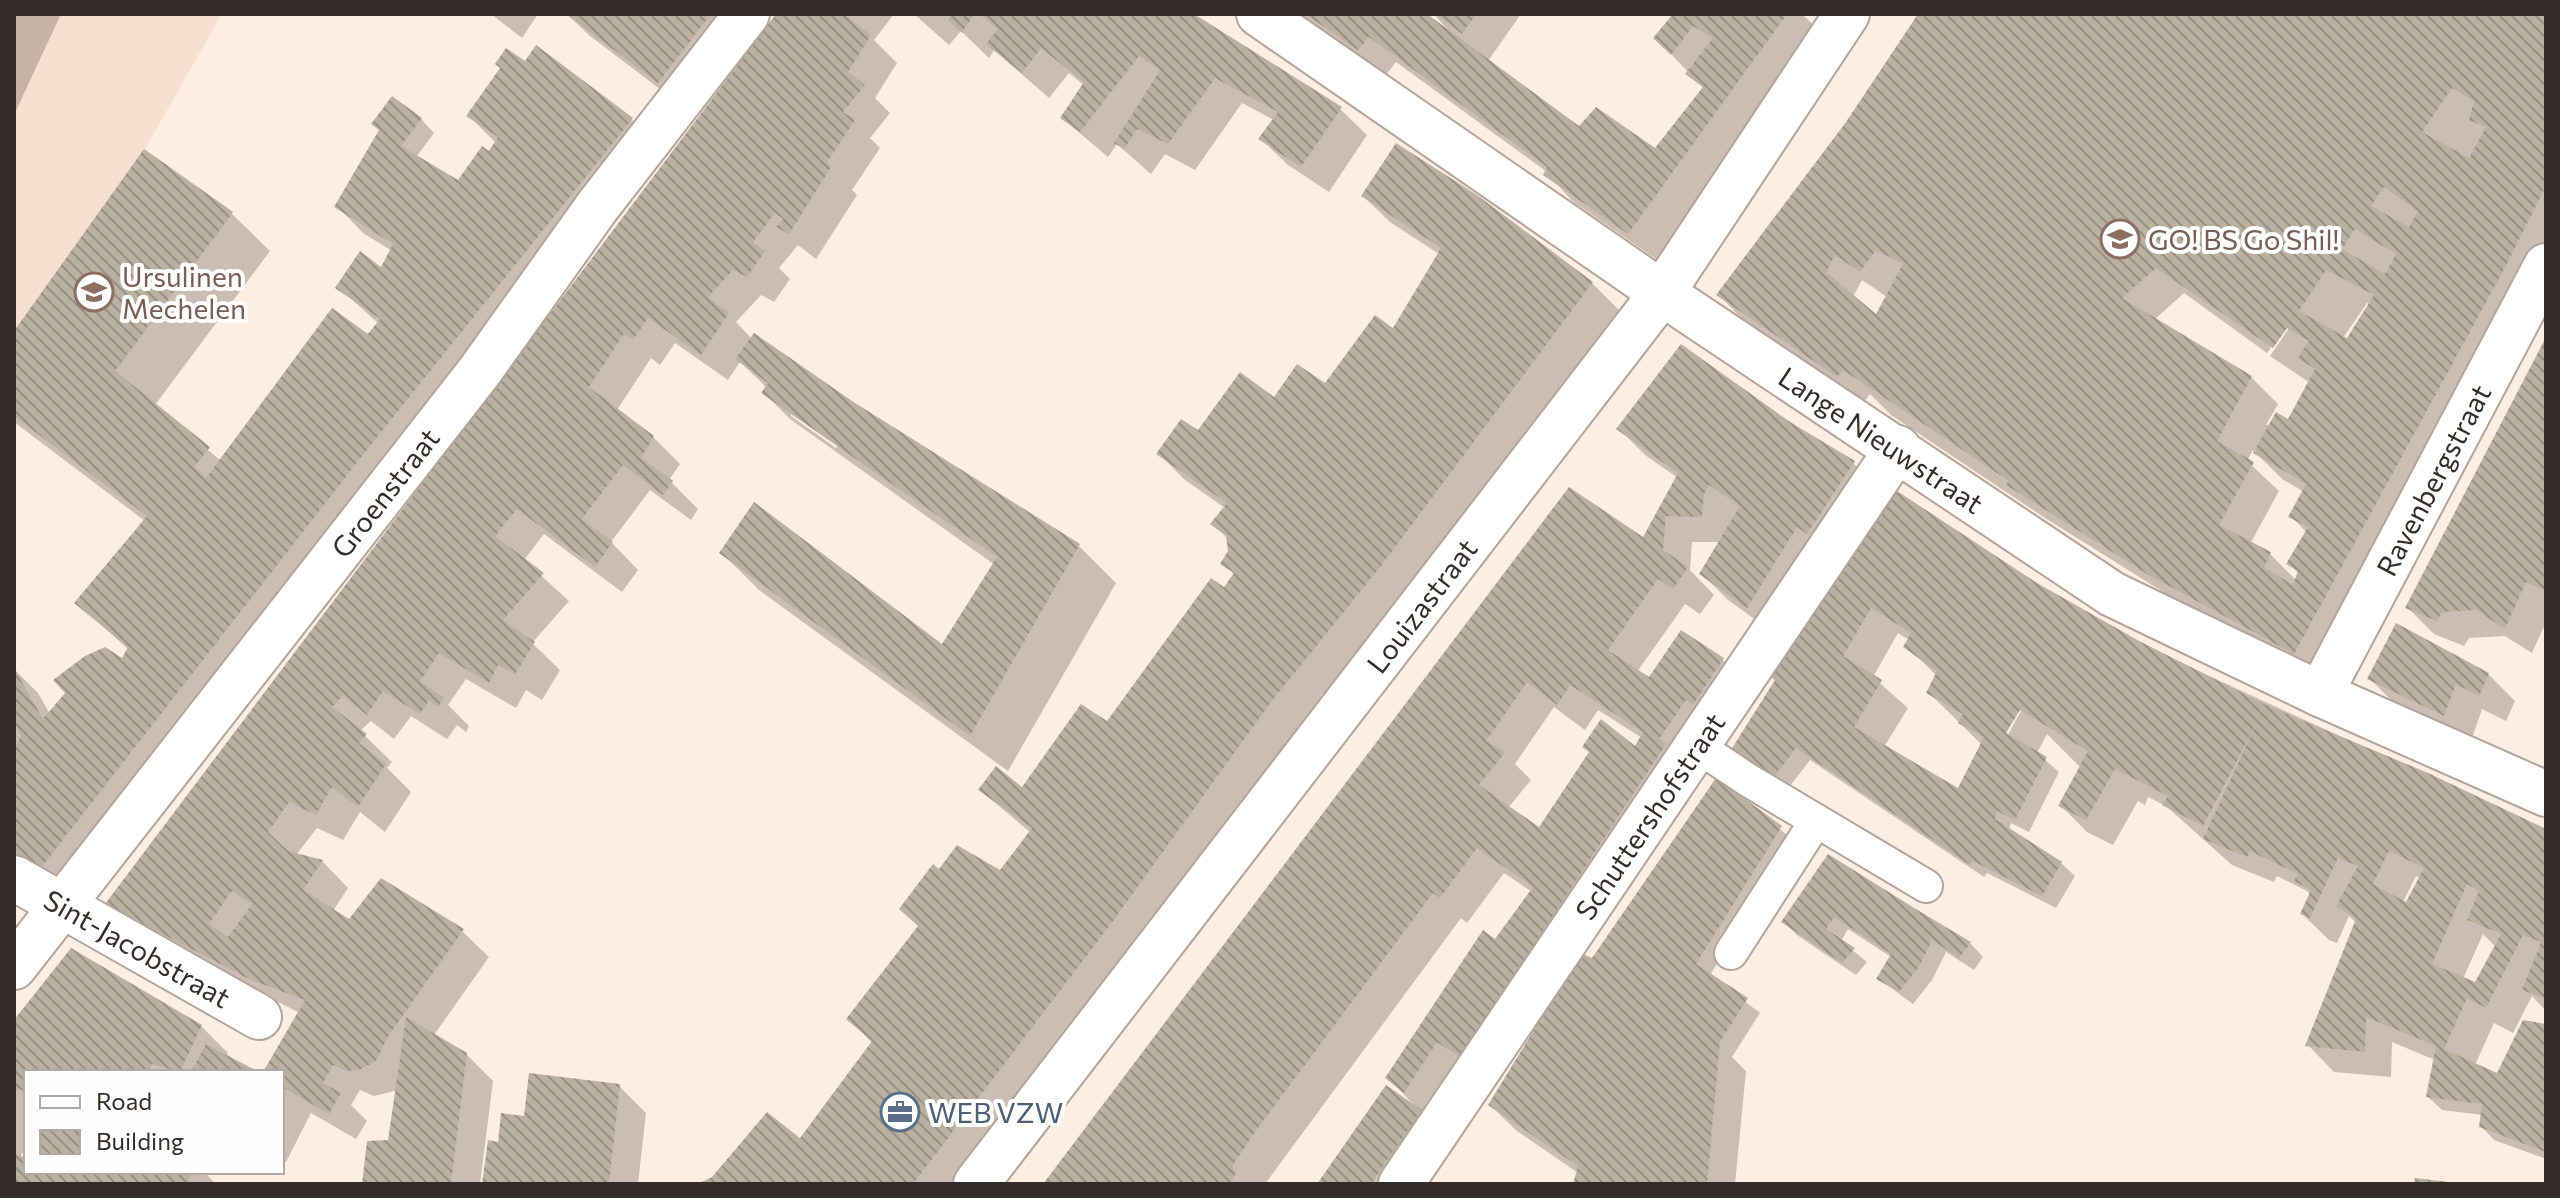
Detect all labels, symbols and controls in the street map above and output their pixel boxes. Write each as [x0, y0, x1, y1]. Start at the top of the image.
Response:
school or university icon: GO! BS Go Shil! [2099, 218, 2141, 260]
place label: GO! BS Go Shil! [2148, 222, 2339, 256]
place label: Ursulinen Mechelen [122, 259, 246, 325]
school or university icon: Ursulinen Mechelen [73, 271, 115, 313]
street label: Lange Nieuwstraat [1773, 359, 1990, 520]
street label: Ravenbergstraat [2369, 379, 2497, 581]
street label: Groenstraat [324, 421, 446, 564]
street label: Louizastraat [1359, 532, 1484, 679]
street label: Schuttershofstraat [1568, 706, 1731, 926]
street label: Sint-Jacobstraat [38, 882, 237, 1014]
legend [24, 1070, 284, 1174]
text: Road [96, 1086, 152, 1115]
office icon: WEB VZW [879, 1091, 921, 1133]
place label: WEB VZW [928, 1095, 1063, 1129]
text: Building [96, 1126, 184, 1155]

